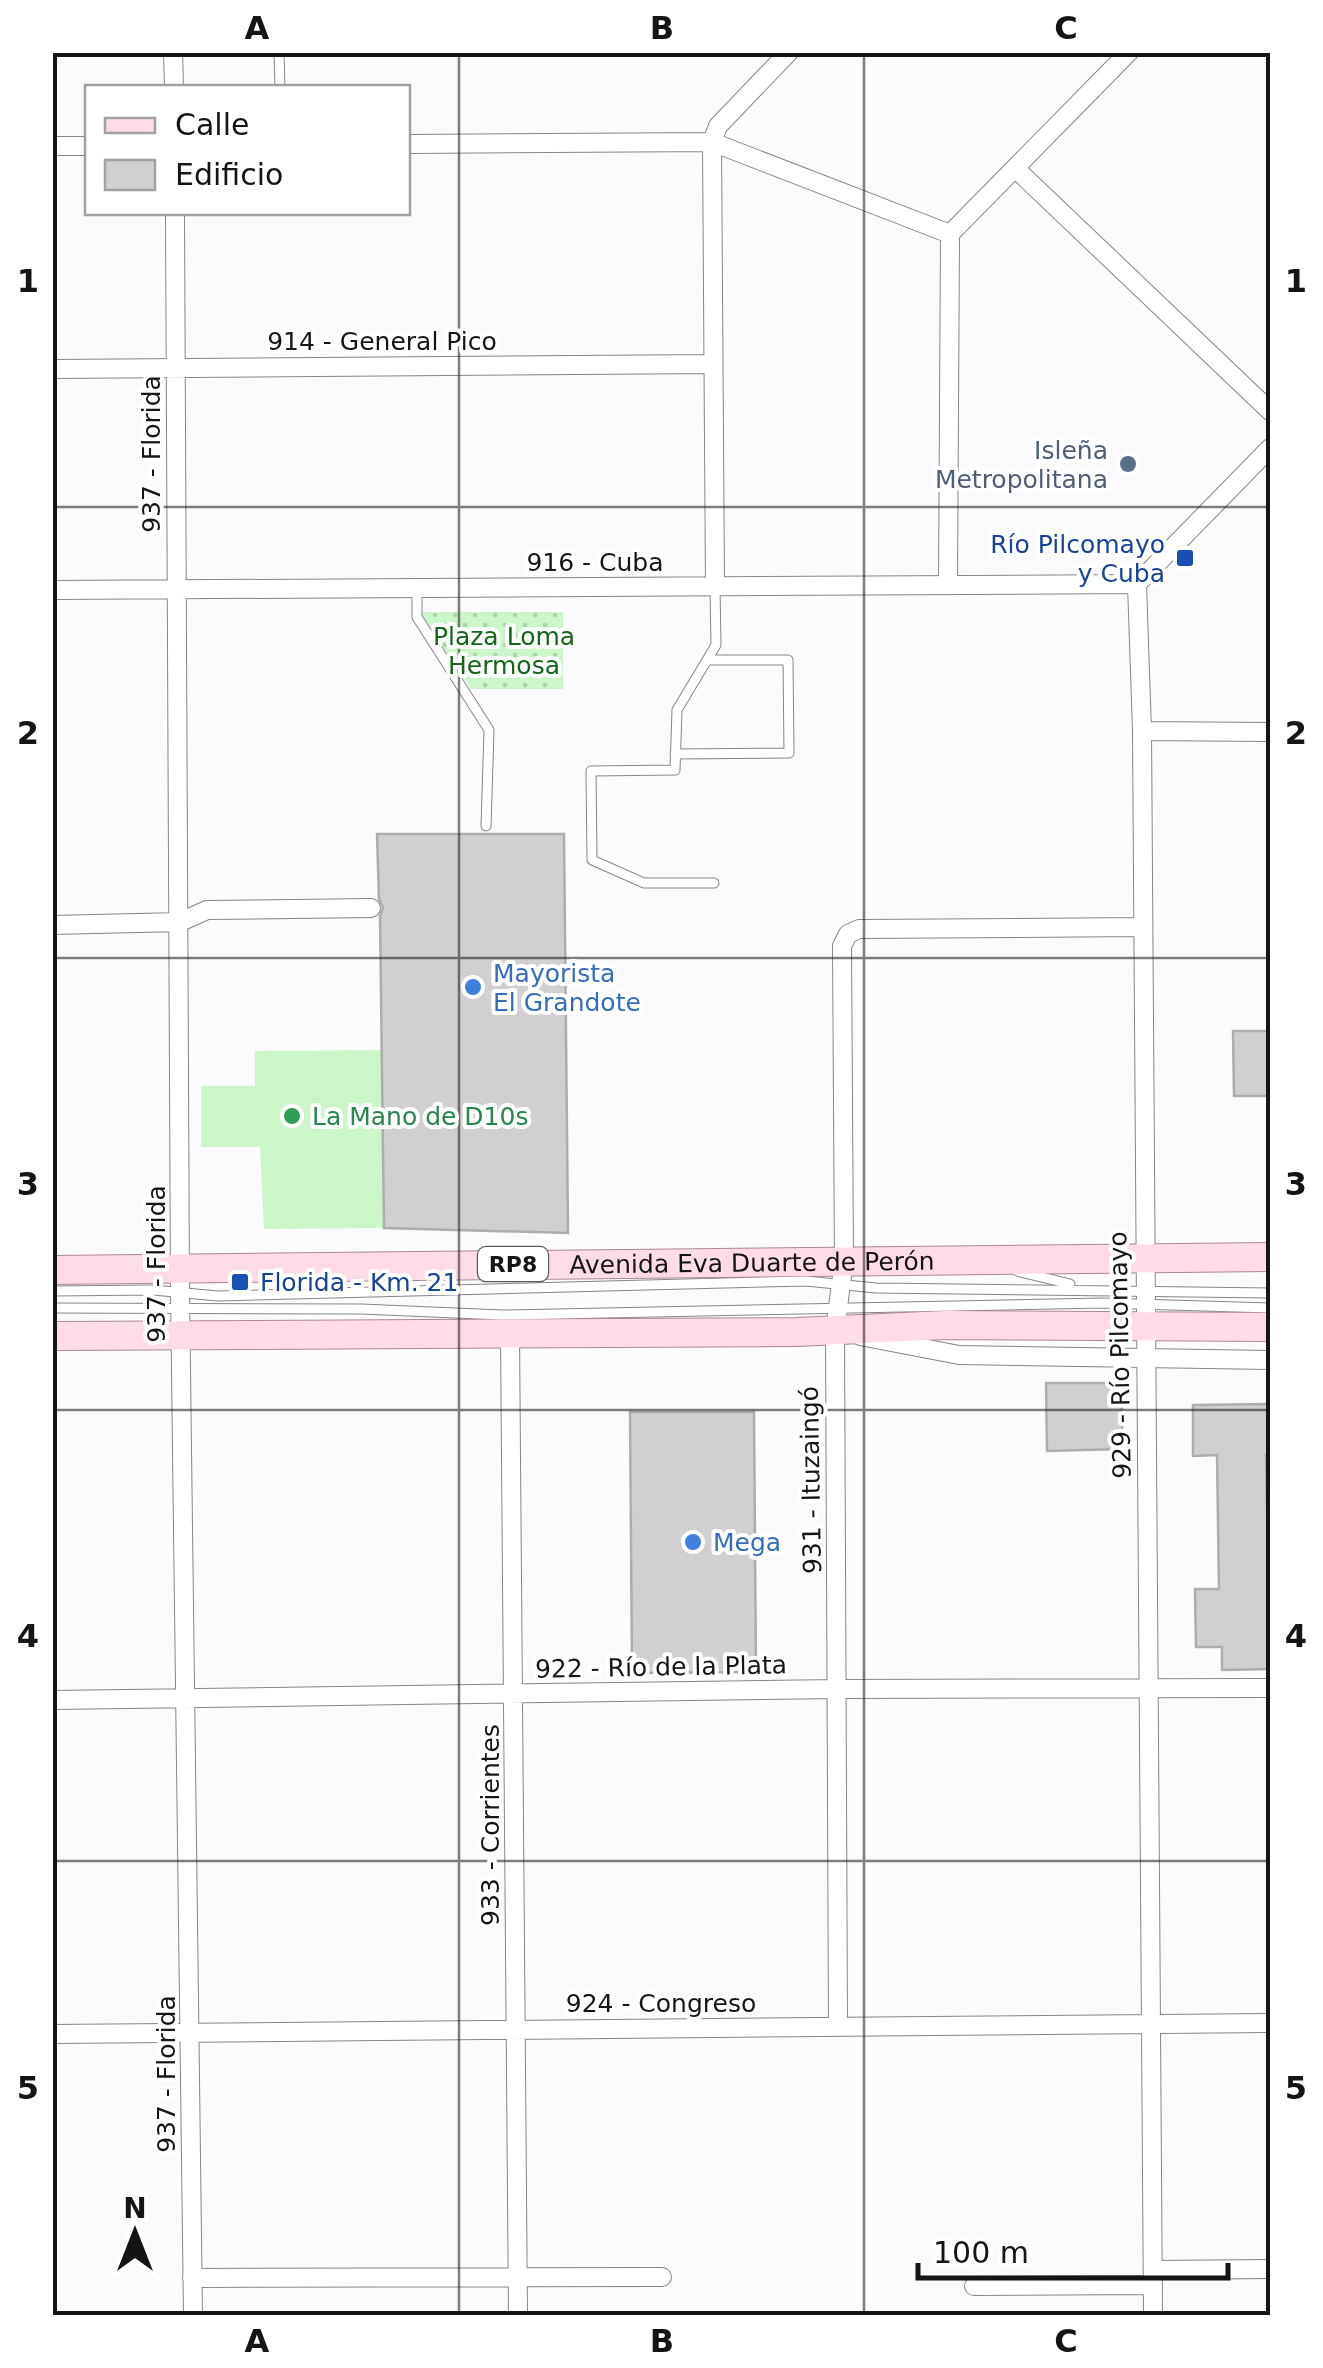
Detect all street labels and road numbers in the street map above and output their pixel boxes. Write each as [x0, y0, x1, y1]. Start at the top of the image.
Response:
street label: 914 - General Pico [267, 327, 497, 356]
street label: 937 - Florida [137, 375, 166, 533]
street label: 916 - Cuba [526, 548, 664, 577]
street label: 937 - Florida [142, 1185, 171, 1343]
street label: 929 - Río Pilcomayo [1103, 1231, 1137, 1479]
street label: Avenida Eva Duarte de Perón [569, 1246, 935, 1279]
road number: RP8 [478, 1247, 548, 1281]
street label: 931 - Ituzaingó [795, 1386, 827, 1574]
street label: 922 - Río de la Plata [535, 1650, 787, 1684]
street label: 933 - Corrientes [476, 1724, 505, 1926]
street label: 924 - Congreso [566, 1989, 756, 2018]
street label: 937 - Florida [152, 1995, 181, 2153]

